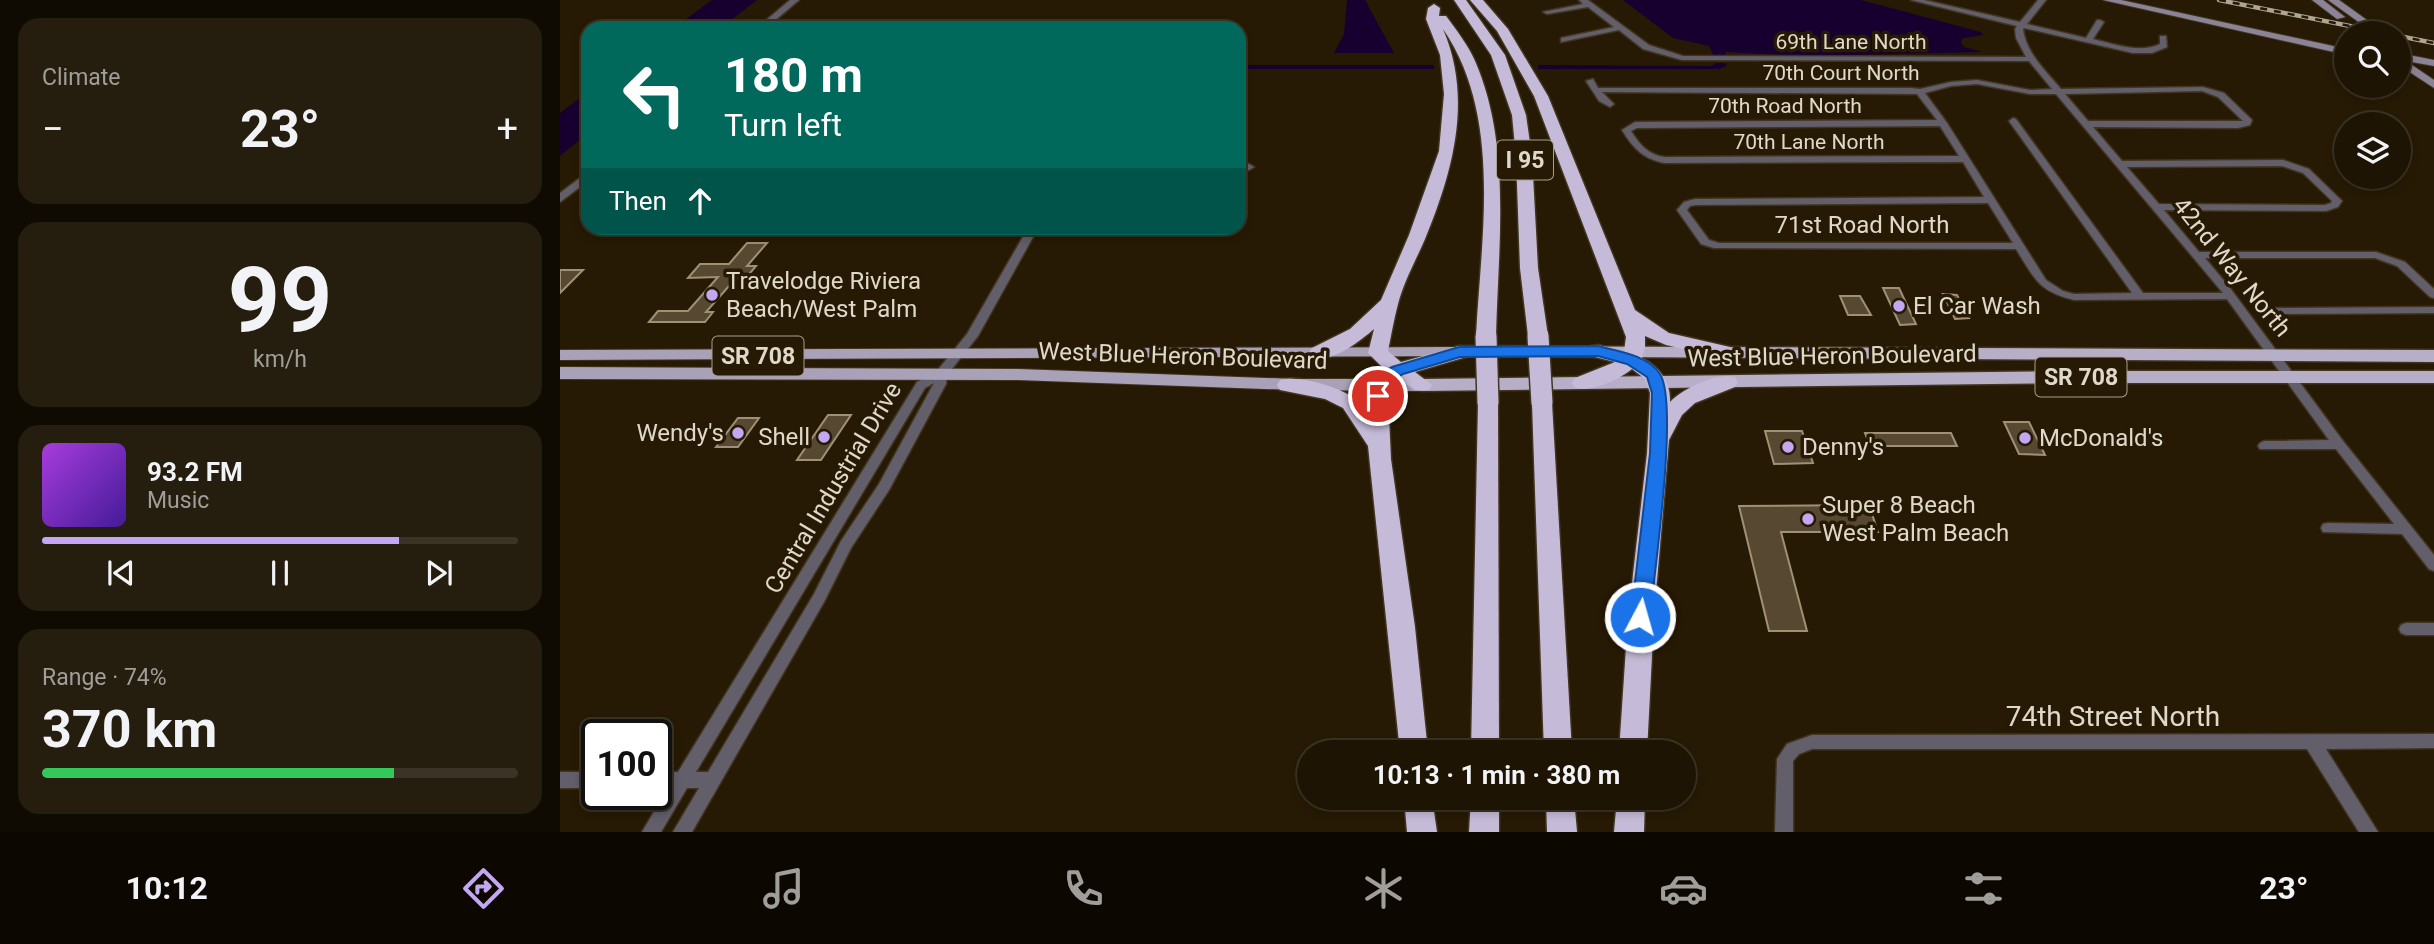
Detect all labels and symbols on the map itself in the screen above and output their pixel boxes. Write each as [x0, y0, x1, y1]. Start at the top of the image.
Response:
street label: 69th Lane North [1776, 30, 1926, 54]
street label: 70th Court North [1762, 61, 1920, 85]
street label: 70th Road North [1708, 94, 1862, 118]
street label: 70th Lane North [1734, 130, 1884, 154]
road number: I 95 [1497, 140, 1553, 180]
street label: 42nd Way North [2167, 192, 2297, 342]
street label: 71st Road North [1775, 211, 1949, 239]
place label: Travelodge Riviera Beach/West Palm [726, 267, 921, 323]
marker: Travelodge Riviera Beach/West Palm [704, 287, 720, 303]
place label: El Car Wash [1913, 292, 2041, 320]
marker: El Car Wash [1891, 298, 1907, 314]
road number: SR 708 [712, 336, 804, 376]
street label: West Blue Heron Boulevard [1038, 337, 1328, 375]
street label: West Blue Heron Boulevard [1687, 339, 1977, 373]
road number: SR 708 [2036, 358, 2126, 396]
pin [1348, 366, 1408, 426]
street label: Central Industrial Drive [759, 377, 907, 599]
place label: Wendy's [636, 419, 724, 447]
place label: Shell [758, 423, 810, 451]
place label: McDonald's [2039, 424, 2163, 452]
marker: Wendy's [730, 425, 746, 441]
marker: Shell [816, 429, 832, 445]
marker: McDonald's [2017, 430, 2033, 446]
place label: Denny's [1802, 433, 1884, 461]
marker: Denny's [1780, 439, 1796, 455]
place label: Super 8 Beach West Palm Beach [1822, 491, 2009, 547]
marker: Super 8 Beach West Palm Beach [1800, 511, 1816, 527]
position arrow [1603, 580, 1677, 654]
street label: 74th Street North [2006, 700, 2220, 733]
speed limit sign: 100 [581, 719, 672, 810]

